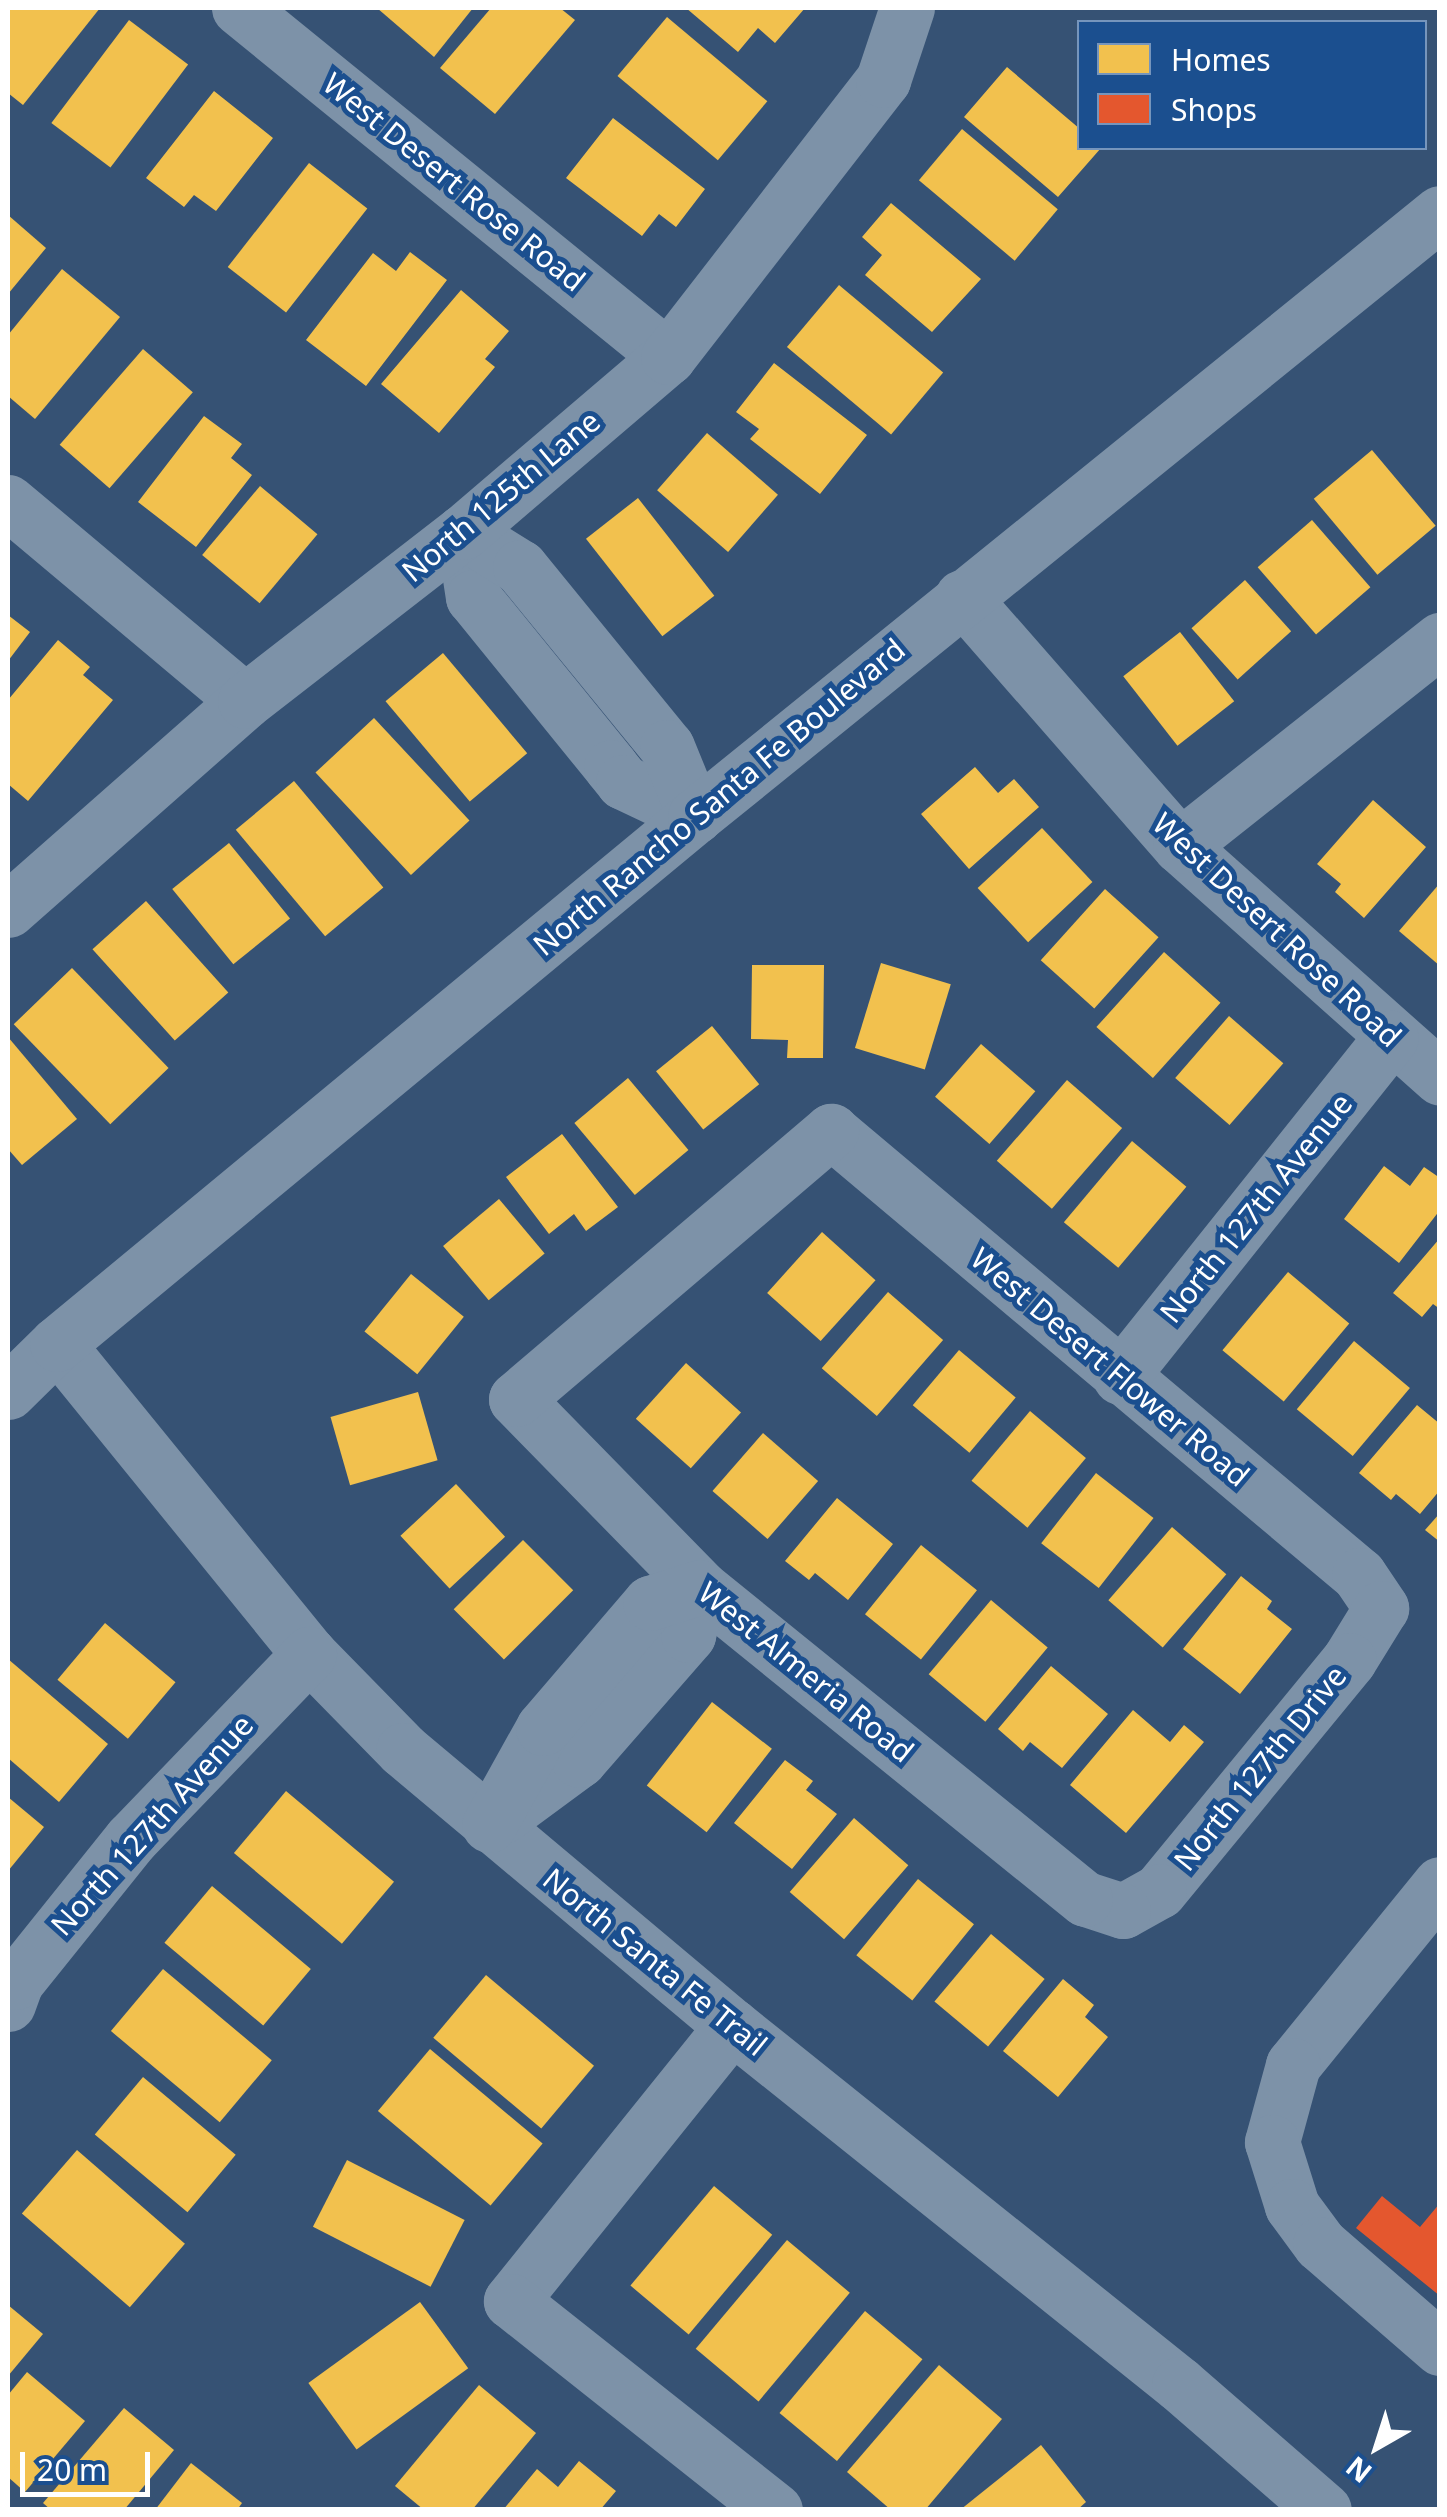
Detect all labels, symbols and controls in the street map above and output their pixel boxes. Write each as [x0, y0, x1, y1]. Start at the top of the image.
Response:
legend [1077, 20, 1427, 150]
text: Homes [1171, 39, 1271, 80]
street label: West Desert Rose Road [316, 65, 592, 299]
text: Shops [1171, 89, 1257, 130]
street label: North 125th Lane [395, 403, 607, 589]
street label: North Rancho Santa Fe Boulevard [526, 631, 912, 963]
street label: West Desert Rose Road [1145, 806, 1409, 1054]
street label: North 127th Avenue [1152, 1086, 1360, 1330]
street label: West Desert Flower Road [964, 1240, 1256, 1494]
street label: West Almeria Road [691, 1574, 921, 1770]
street label: North 127th Drive [1166, 1658, 1354, 1878]
street label: North 127th Avenue [43, 1707, 261, 1943]
street label: North Santa Fe Trail [536, 1861, 774, 2063]
north arrow [1327, 2397, 1427, 2497]
scale bar [25, 2432, 155, 2494]
text: N [1337, 2448, 1379, 2492]
text: 20 m [37, 2449, 107, 2490]

